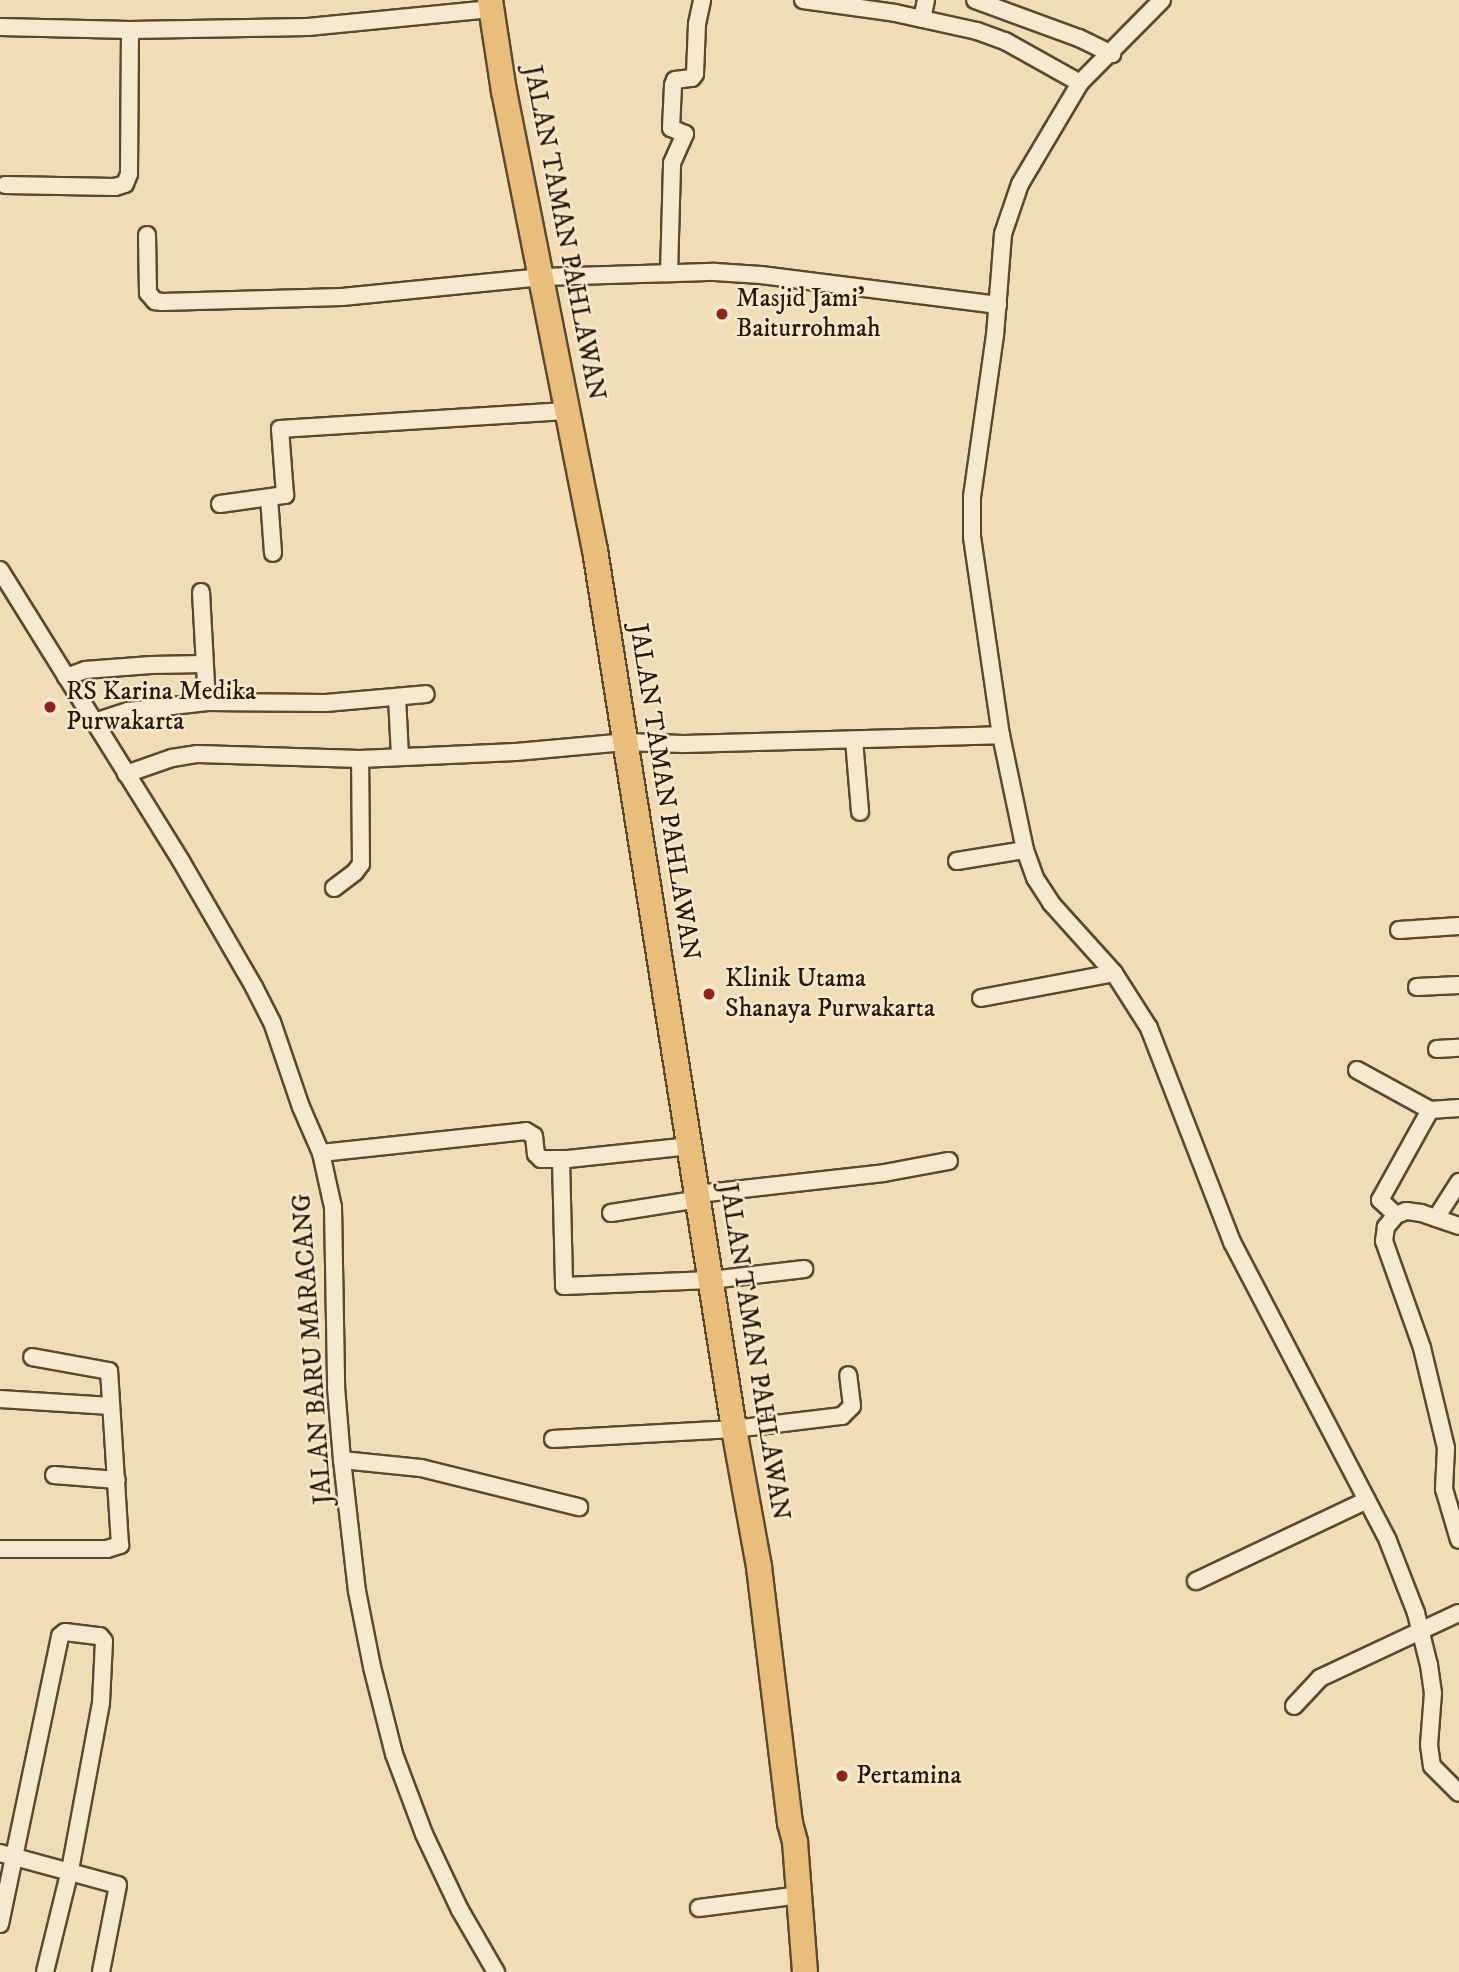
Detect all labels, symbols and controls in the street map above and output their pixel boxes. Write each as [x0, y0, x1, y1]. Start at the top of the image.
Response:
street label: JALAN TAMAN PAHLAWAN [516, 63, 612, 403]
place label: Masjid Jami' Baiturrohmah [736, 283, 881, 344]
marker: Masjid Jami' Baiturrohmah [714, 306, 730, 322]
street label: JALAN TAMAN PAHLAWAN [622, 621, 706, 963]
place label: RS Karina Medika Purwakarta [66, 676, 256, 738]
marker: RS Karina Medika Purwakarta [40, 697, 60, 717]
place label: Klinik Utama Shanaya Purwakarta [725, 963, 935, 1024]
marker: Klinik Utama Shanaya Purwakarta [699, 984, 719, 1004]
street label: JALAN TAMAN PAHLAWAN [712, 1181, 796, 1523]
street label: JALAN BARU MARACANG [287, 1192, 339, 1506]
place label: Pertamina [856, 1760, 961, 1792]
marker: Pertamina [834, 1768, 850, 1784]

